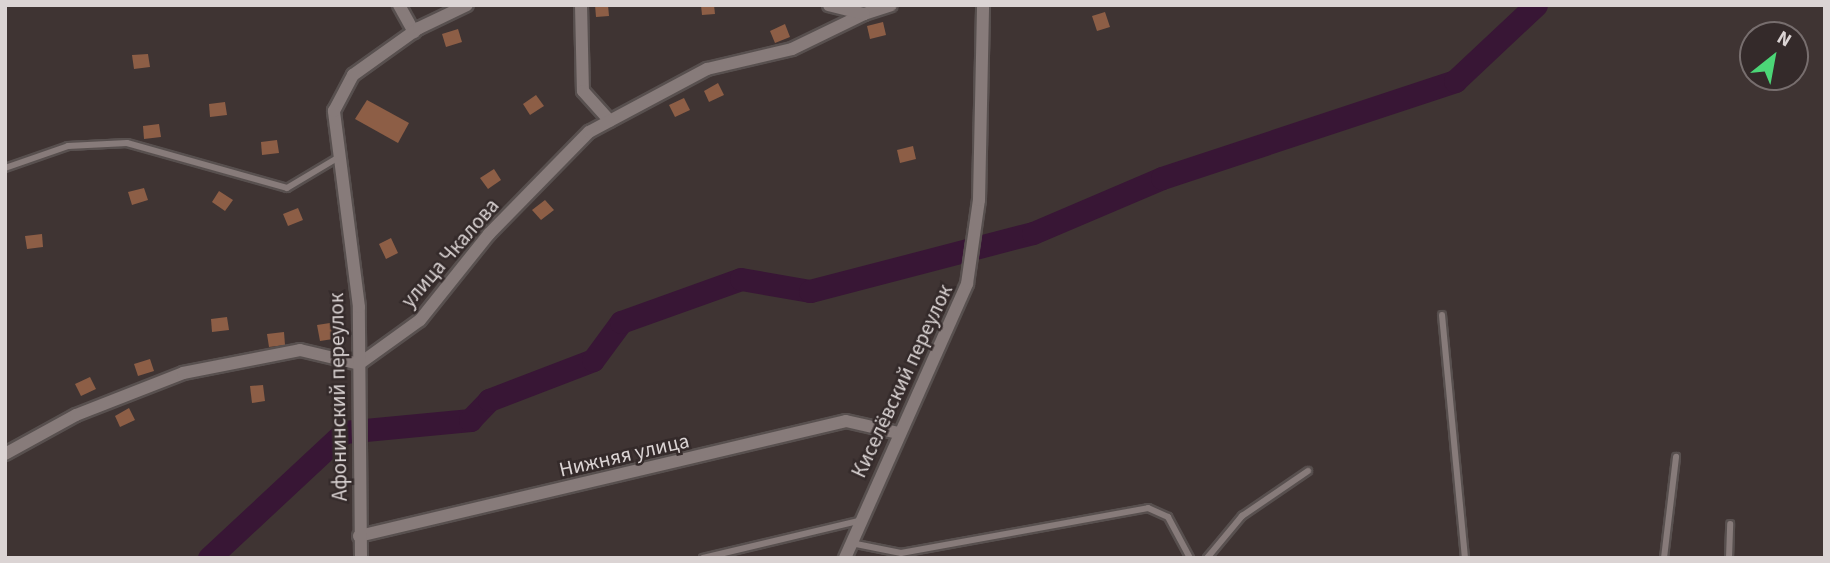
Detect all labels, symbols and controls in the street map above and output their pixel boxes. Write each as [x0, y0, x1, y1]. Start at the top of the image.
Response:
north arrow [1739, 21, 1809, 91]
text: N [1772, 24, 1796, 54]
street label: улица Чкалова [396, 193, 504, 313]
street label: Киселёвский переулок [846, 280, 958, 482]
street label: Афонинский переулок [324, 293, 352, 501]
street label: Нижняя улица [557, 428, 691, 482]

